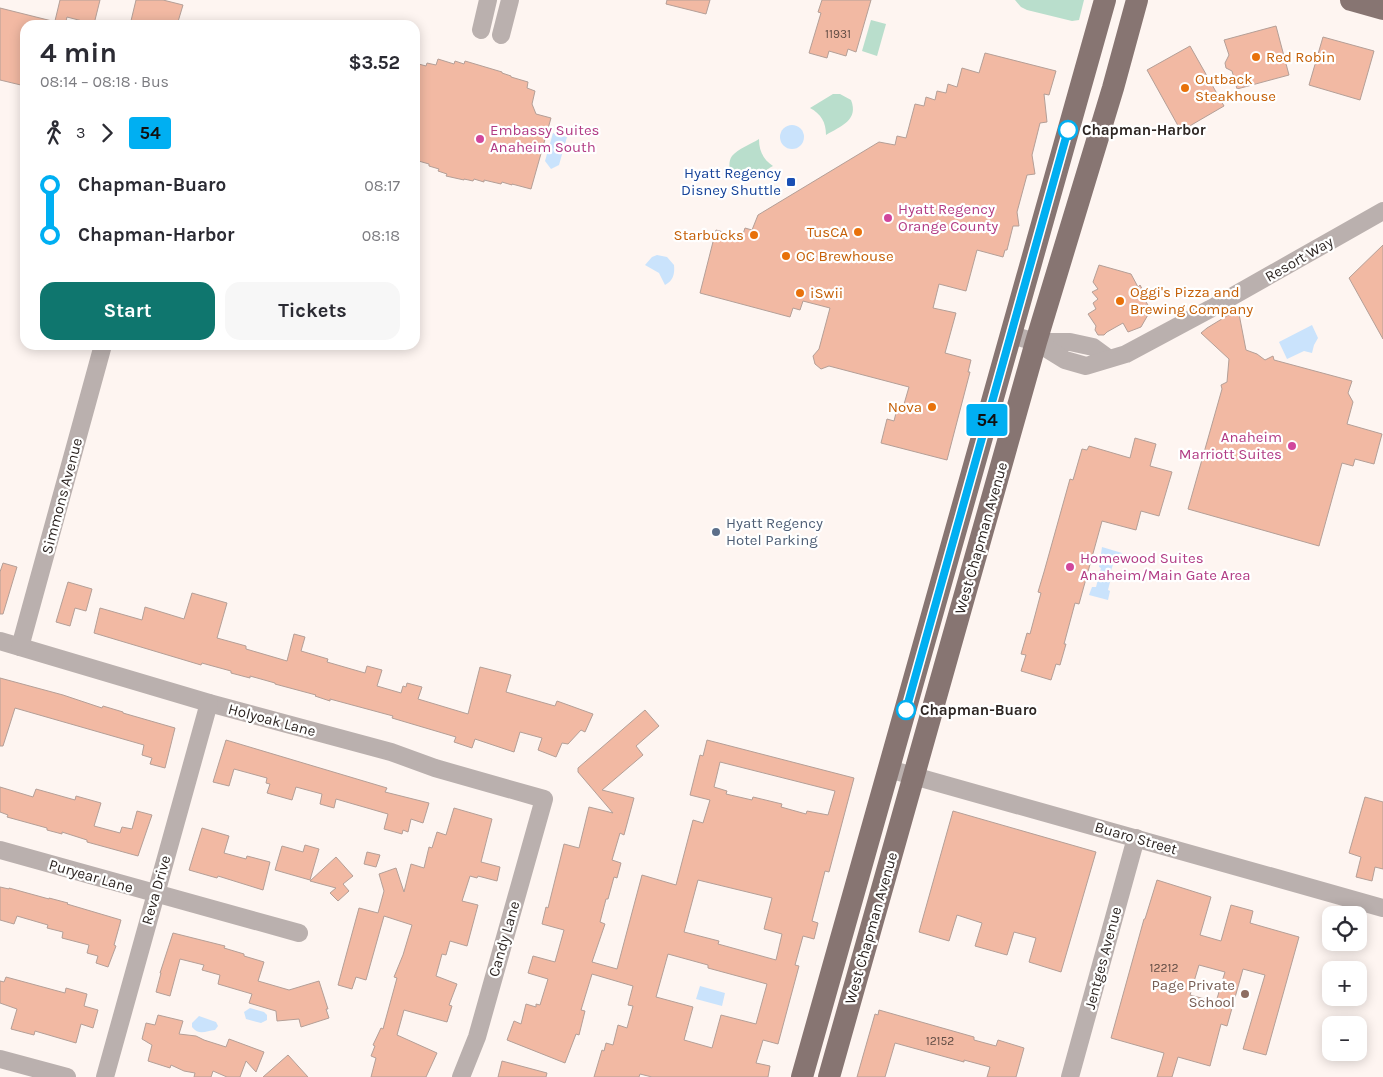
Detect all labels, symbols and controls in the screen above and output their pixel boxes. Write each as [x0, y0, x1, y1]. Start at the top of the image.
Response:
house number: 11931 [825, 27, 851, 41]
text: 4 min [40, 36, 117, 69]
place label: Red Robin [1266, 48, 1335, 66]
marker: Red Robin [1250, 51, 1262, 63]
text: $3.52 [348, 52, 400, 74]
place label: Outback Steakhouse [1195, 70, 1276, 105]
text: 08:14 – 08:18 · Bus [40, 72, 169, 91]
marker: Outback Steakhouse [1179, 82, 1191, 94]
icon: walk [40, 119, 68, 147]
icon: forward [93, 119, 121, 147]
marker: Chapman-Harbor [1058, 120, 1078, 140]
place label: Embassy Suites Anaheim South [490, 121, 599, 156]
place label: Chapman-Harbor [1082, 121, 1206, 139]
text: 54 [139, 122, 161, 144]
text: 3 [76, 123, 85, 142]
marker: Embassy Suites Anaheim South [474, 133, 486, 145]
place label: Hyatt Regency Disney Shuttle [681, 164, 781, 199]
text: Chapman-Buaro [78, 174, 226, 196]
text: 08:17 [364, 176, 400, 195]
marker: Hyatt Regency Disney Shuttle [785, 176, 797, 188]
place label: Hyatt Regency Orange County [898, 200, 998, 235]
marker: Hyatt Regency Orange County [882, 212, 894, 224]
place label: TusCA [807, 223, 848, 241]
text: Chapman-Harbor [78, 224, 235, 246]
text: 08:18 [362, 226, 400, 245]
place label: Starbucks [674, 226, 744, 244]
marker: TusCA [852, 226, 864, 238]
marker: Starbucks [748, 229, 760, 241]
street label: Resort Way [1262, 232, 1336, 286]
place label: OC Brewhouse [796, 247, 894, 265]
marker: OC Brewhouse [780, 250, 792, 262]
button: Start [40, 282, 215, 340]
button: Tickets [225, 282, 400, 340]
place label: Oggi's Pizza and Brewing Company [1130, 283, 1253, 318]
place label: iSwii [810, 284, 843, 302]
marker: iSwii [794, 287, 806, 299]
marker: Oggi's Pizza and Brewing Company [1114, 295, 1126, 307]
place label: Nova [888, 398, 922, 416]
marker: Nova [926, 401, 938, 413]
line badge: 54 [964, 404, 1010, 436]
text: 54 [976, 409, 998, 431]
place label: Anaheim Marriott Suites [1179, 428, 1282, 463]
street label: Simmons Avenue [38, 436, 86, 556]
marker: Anaheim Marriott Suites [1286, 440, 1298, 452]
street label: West Chapman Avenue [951, 460, 1011, 616]
place label: Hyatt Regency Hotel Parking [726, 514, 823, 549]
marker: Hyatt Regency Hotel Parking [710, 526, 722, 538]
place label: Homewood Suites Anaheim/Main Gate Area [1080, 549, 1251, 584]
marker: Homewood Suites Anaheim/Main Gate Area [1064, 561, 1076, 573]
street label: Holyoak Lane [226, 700, 318, 740]
marker: Chapman-Buaro [896, 700, 916, 720]
place label: Chapman-Buaro [920, 701, 1037, 719]
street label: Buaro Street [1093, 818, 1180, 858]
street label: West Chapman Avenue [841, 850, 901, 1006]
street label: Reva Drive [138, 853, 174, 927]
street label: Puryear Lane [47, 855, 135, 897]
street label: Candy Lane [485, 899, 523, 979]
street label: Jentges Avenue [1081, 905, 1125, 1011]
map controls [1322, 906, 1367, 1061]
button: locate [1322, 906, 1367, 951]
house number: 12212 [1150, 961, 1178, 975]
button: + [1322, 961, 1367, 1006]
place label: Page Private School [1151, 976, 1235, 1011]
marker: Page Private School [1239, 988, 1251, 1000]
button: − [1322, 1016, 1367, 1061]
house number: 12152 [926, 1034, 954, 1048]

